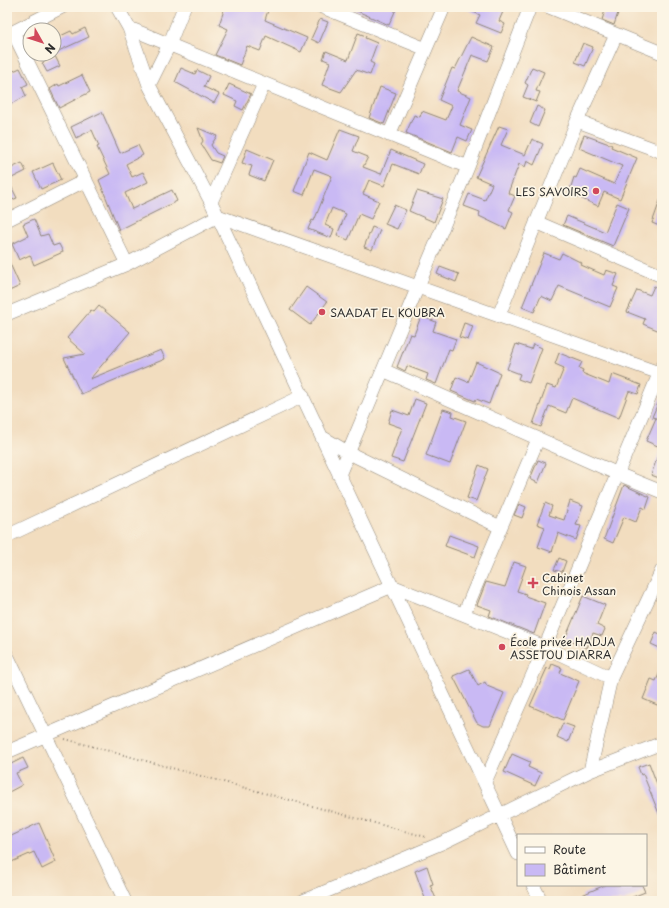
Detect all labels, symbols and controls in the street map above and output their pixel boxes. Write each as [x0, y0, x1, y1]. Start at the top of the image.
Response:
north arrow [22, 22, 62, 62]
text: N [41, 40, 60, 58]
place label: LES SAVOIRS [516, 183, 588, 200]
marker: LES SAVOIRS [591, 186, 601, 196]
place label: SAADAT EL KOUBRA [330, 304, 445, 321]
marker: SAADAT EL KOUBRA [317, 307, 327, 317]
place label: Cabinet Chinois Assan [542, 569, 616, 599]
marker: Cabinet Chinois Assan [527, 577, 539, 589]
place label: École privée HADJA ASSETOU DIARRA [510, 633, 615, 663]
marker: École privée HADJA ASSETOU DIARRA [497, 642, 507, 652]
legend [517, 834, 647, 886]
text: Route [553, 840, 586, 858]
text: Bâtiment [553, 860, 606, 878]

